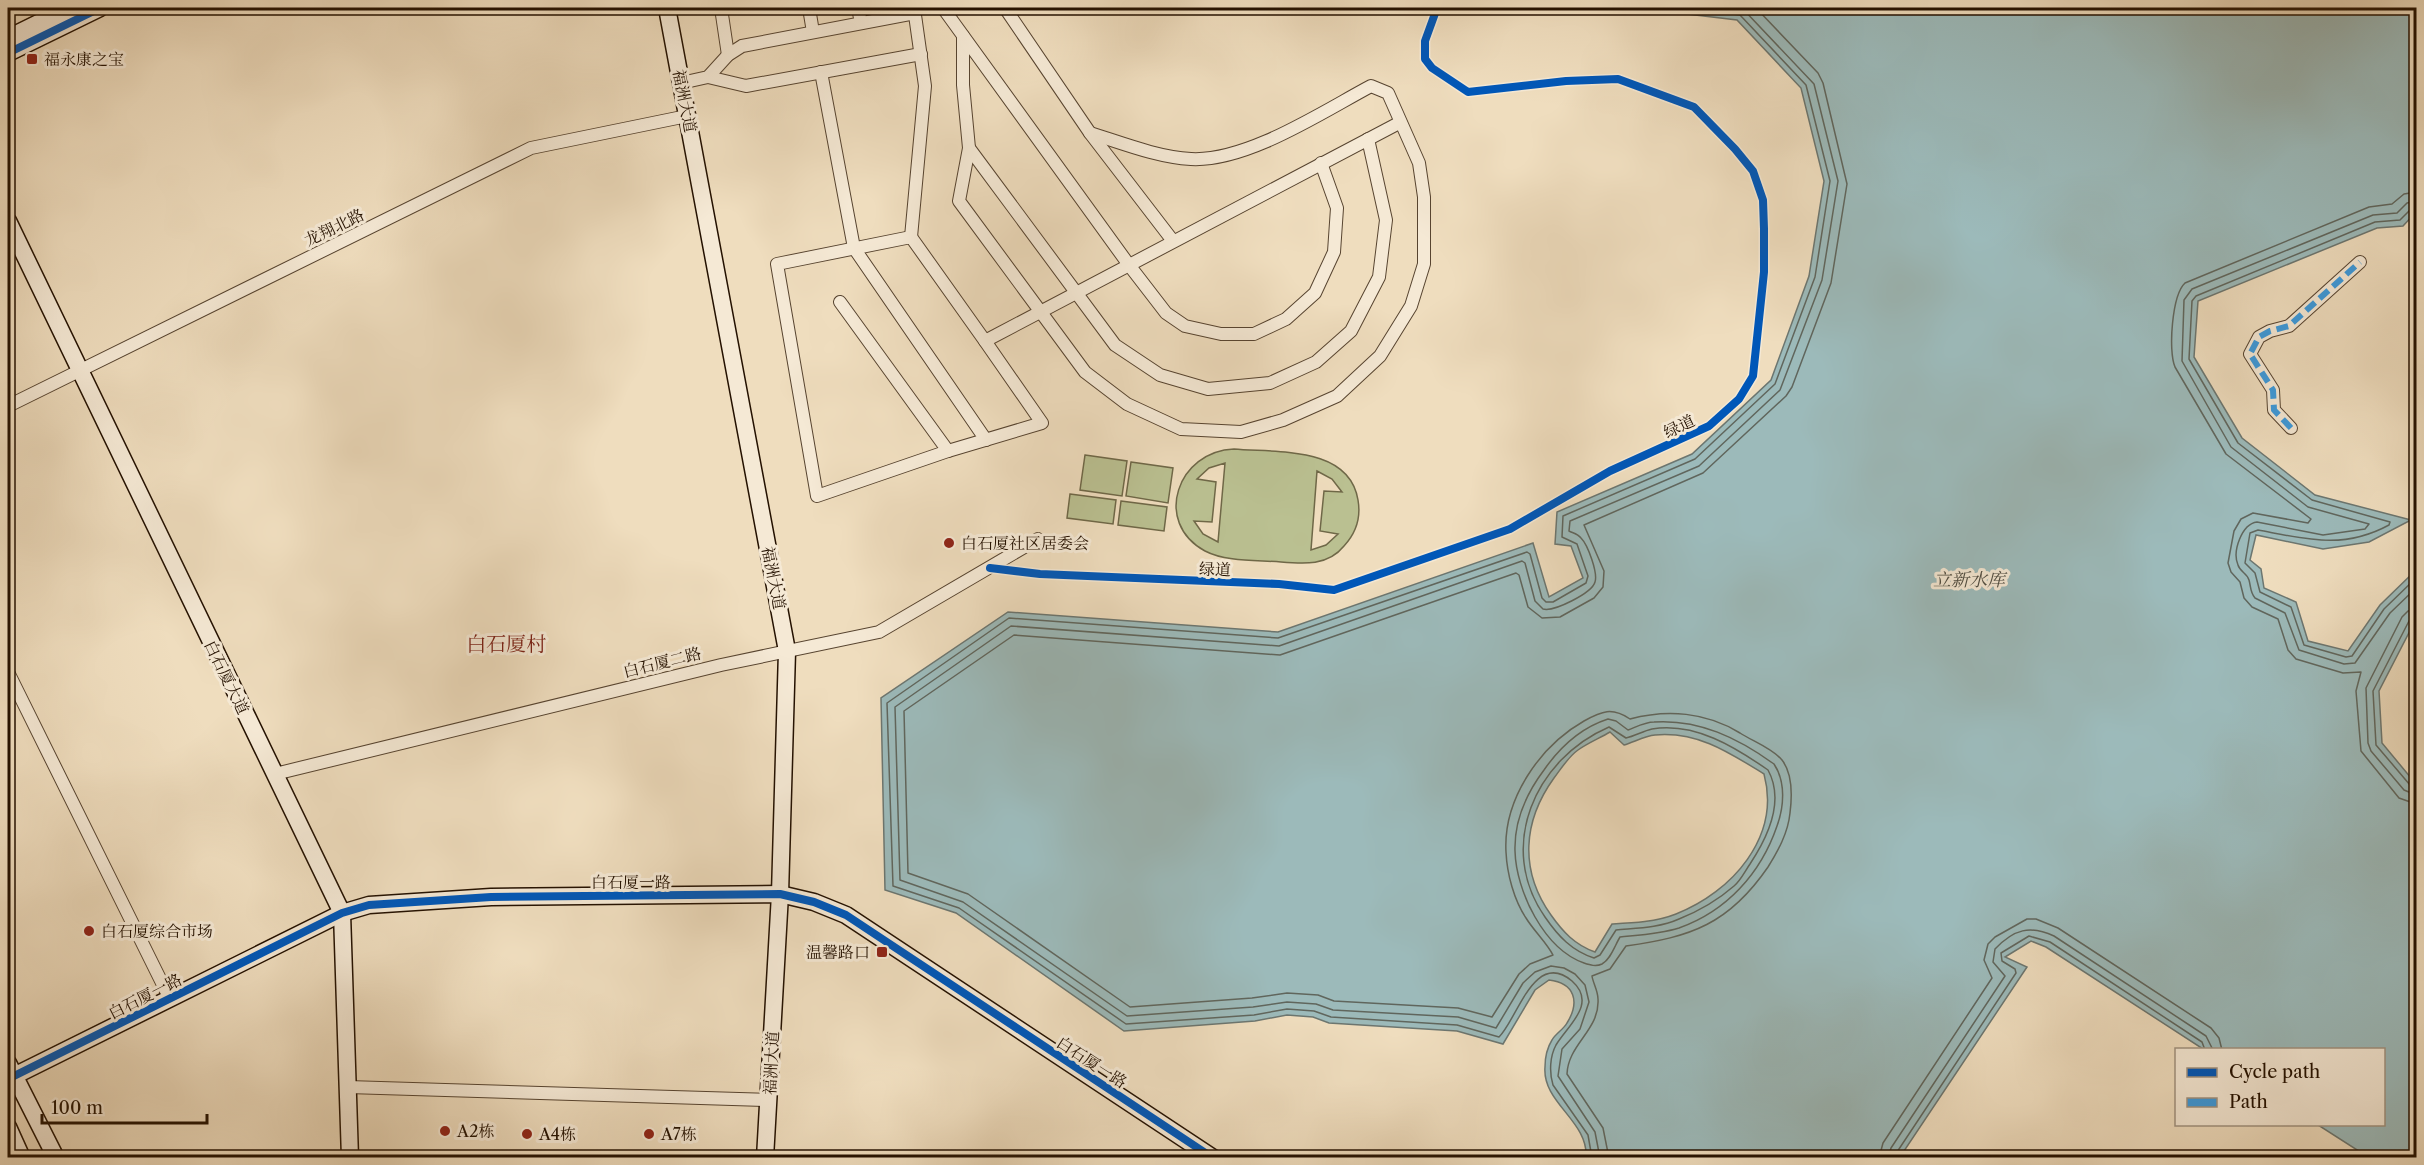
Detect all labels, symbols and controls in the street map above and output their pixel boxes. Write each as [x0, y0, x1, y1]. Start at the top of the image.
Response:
place label: 福永康之宝 [44, 49, 124, 69]
marker: 福永康之宝 [25, 52, 39, 66]
street label: 福洲大道 [669, 68, 701, 134]
street label: 龙翔北路 [301, 204, 367, 250]
street label: 绿道 [1660, 410, 1698, 442]
place label: 白石厦社区居委会 [961, 533, 1089, 553]
marker: 白石厦社区居委会 [942, 536, 956, 550]
street label: 福洲大道 [758, 545, 790, 611]
street label: 绿道 [1199, 558, 1231, 580]
water label: 立新水库 [1933, 569, 2008, 591]
district label: 白石厦村 [466, 632, 546, 656]
street label: 白石厦大道 [200, 637, 254, 717]
street label: 白石厦二路 [621, 643, 703, 681]
street label: 白石厦一路 [591, 872, 671, 892]
place label: 白石厦综合市场 [101, 921, 213, 941]
marker: 白石厦综合市场 [82, 924, 96, 938]
place label: 温馨路口 [806, 942, 870, 962]
marker: 温馨路口 [875, 945, 889, 959]
street label: 白石厦一路 [105, 969, 185, 1023]
street label: 福洲大道 [759, 1031, 783, 1095]
street label: 白石厦一路 [1053, 1032, 1131, 1092]
legend [2175, 1048, 2385, 1126]
text: Cycle path [2229, 1061, 2320, 1083]
scale bar [42, 1087, 207, 1125]
text: Path [2229, 1091, 2268, 1113]
text: 100 m [51, 1097, 103, 1119]
place label: A2栋 [456, 1121, 494, 1141]
marker: A2栋 [438, 1124, 452, 1138]
place label: A4栋 [538, 1124, 576, 1144]
place label: A7栋 [660, 1124, 697, 1144]
marker: A4栋 [520, 1127, 534, 1141]
marker: A7栋 [642, 1127, 656, 1141]

